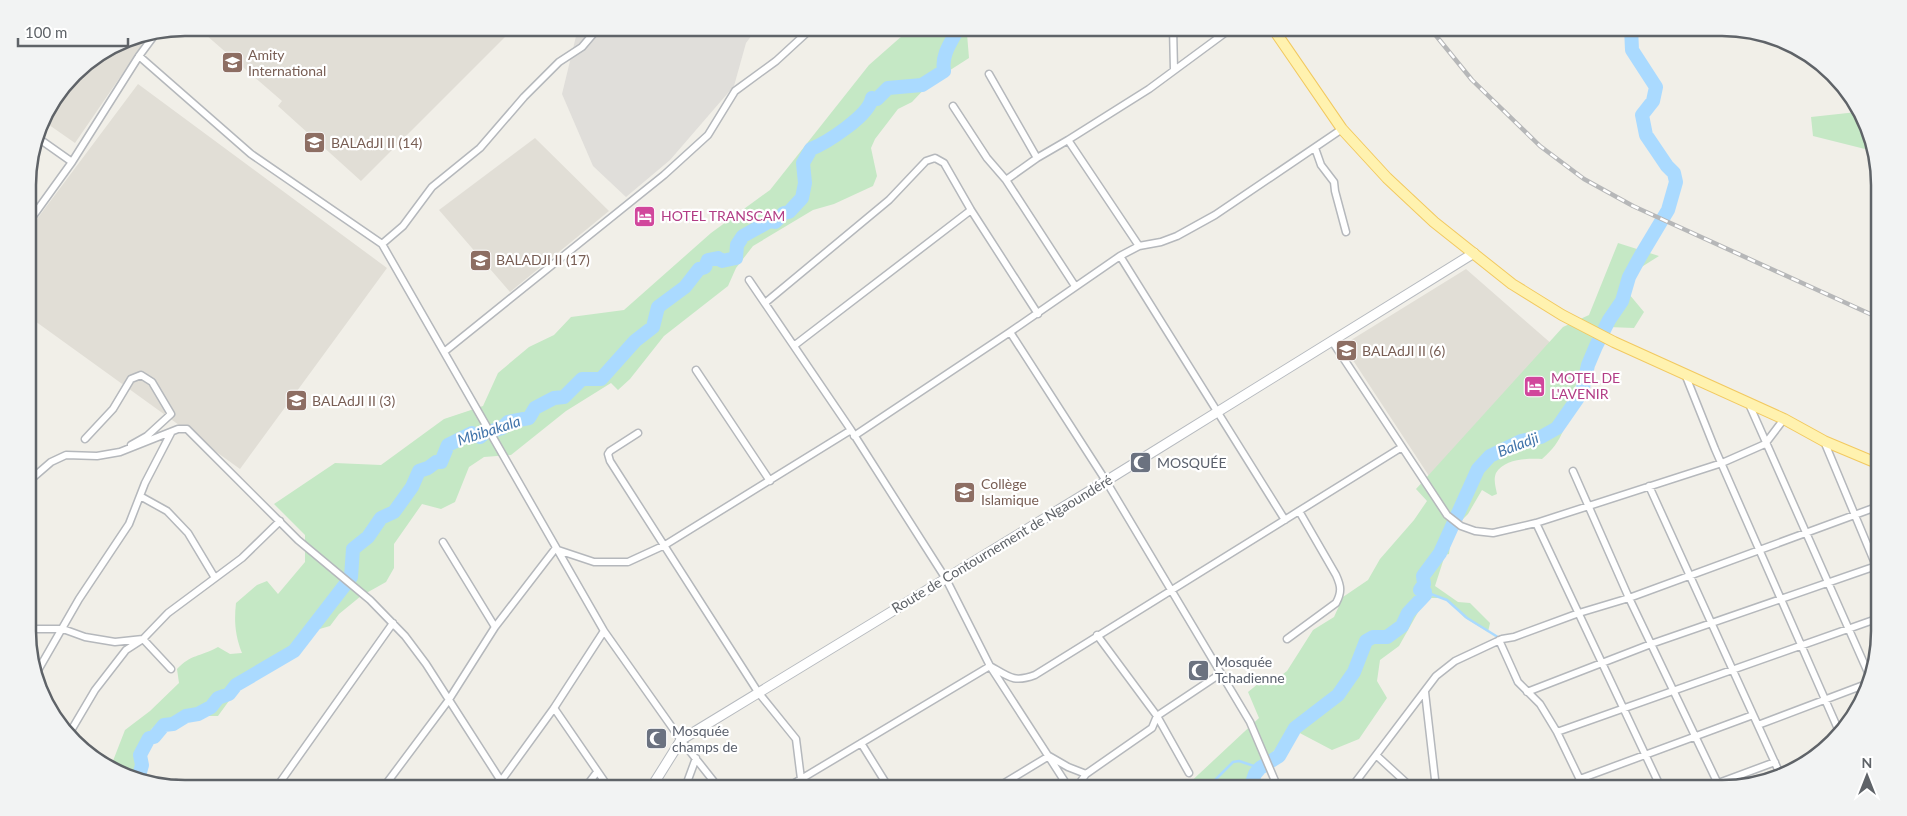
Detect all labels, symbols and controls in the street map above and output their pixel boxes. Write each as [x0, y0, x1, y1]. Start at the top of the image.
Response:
scale bar [18, 15, 128, 47]
text: 100 m [25, 23, 67, 41]
place label: Amity International [248, 46, 326, 79]
school or university icon: Amity International [220, 51, 244, 75]
school or university icon: BALAdJI II (14) [303, 131, 327, 155]
place label: BALAdJI II (14) [331, 134, 423, 151]
hotel icon: HOTEL TRANSCAM [633, 204, 657, 228]
place label: HOTEL TRANSCAM [661, 207, 785, 224]
school or university icon: BALADJI II (17) [468, 248, 492, 272]
place label: BALADJI II (17) [496, 251, 590, 268]
school or university icon: BALAdJI II (6) [1334, 339, 1358, 363]
place label: BALAdJI II (6) [1362, 342, 1445, 359]
place label: MOTEL DE L'AVENIR [1551, 369, 1620, 402]
hotel icon: MOTEL DE L'AVENIR [1523, 374, 1547, 398]
school or university icon: BALAdJI II (3) [284, 389, 308, 413]
place label: BALAdJI II (3) [312, 392, 395, 409]
water label: Mbibakala [455, 411, 523, 449]
water label: Baladji [1495, 428, 1541, 460]
mosque icon: MOSQUÉE [1129, 451, 1153, 475]
place label: MOSQUÉE [1157, 454, 1226, 471]
street label: Route de Contournement de Ngaoundéré [888, 471, 1115, 616]
place label: Collège Islamique [981, 475, 1039, 508]
school or university icon: Collège Islamique [953, 480, 977, 504]
place label: Mosquée Tchadienne [1215, 653, 1285, 686]
mosque icon: Mosquée Tchadienne [1187, 658, 1211, 682]
place label: Mosquée champs de [672, 722, 738, 755]
mosque icon: Mosquée champs de [644, 727, 668, 751]
north arrow [1842, 751, 1892, 801]
text: N [1862, 754, 1872, 771]

